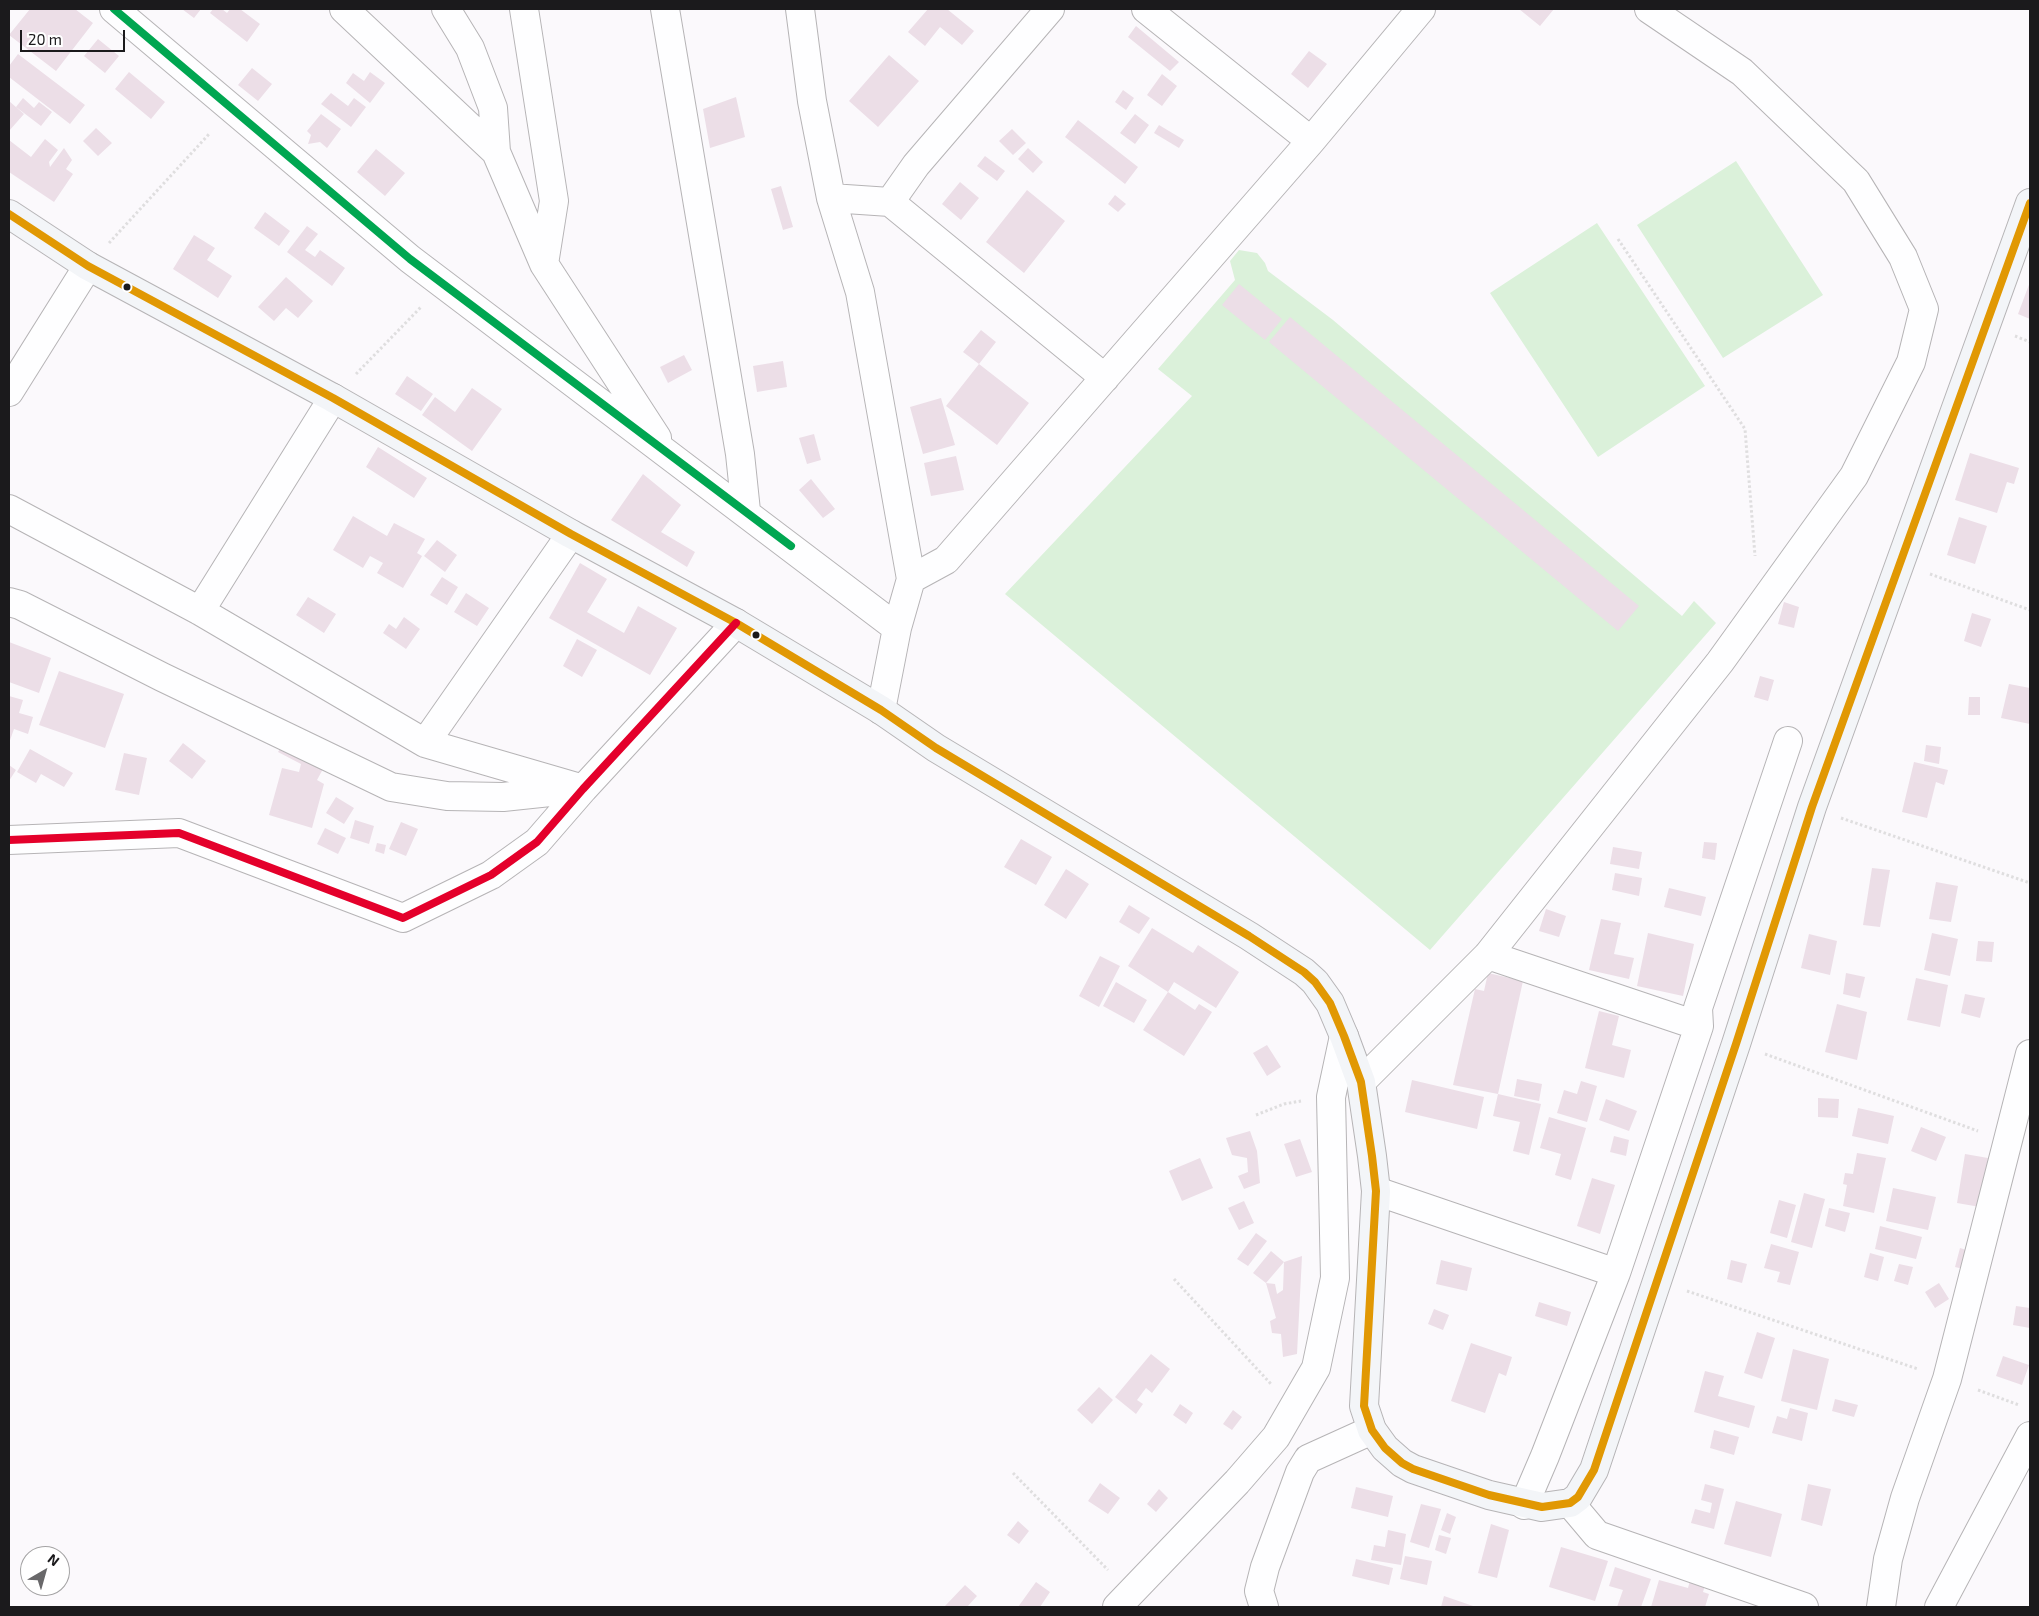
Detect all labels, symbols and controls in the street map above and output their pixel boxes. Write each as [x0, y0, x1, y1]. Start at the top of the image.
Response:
scale bar [22, 20, 128, 52]
text: 20 m [28, 30, 62, 48]
unlabelled marker [122, 282, 132, 292]
unlabelled marker [751, 630, 761, 640]
north arrow [20, 1546, 70, 1596]
text: N [45, 1550, 63, 1569]

